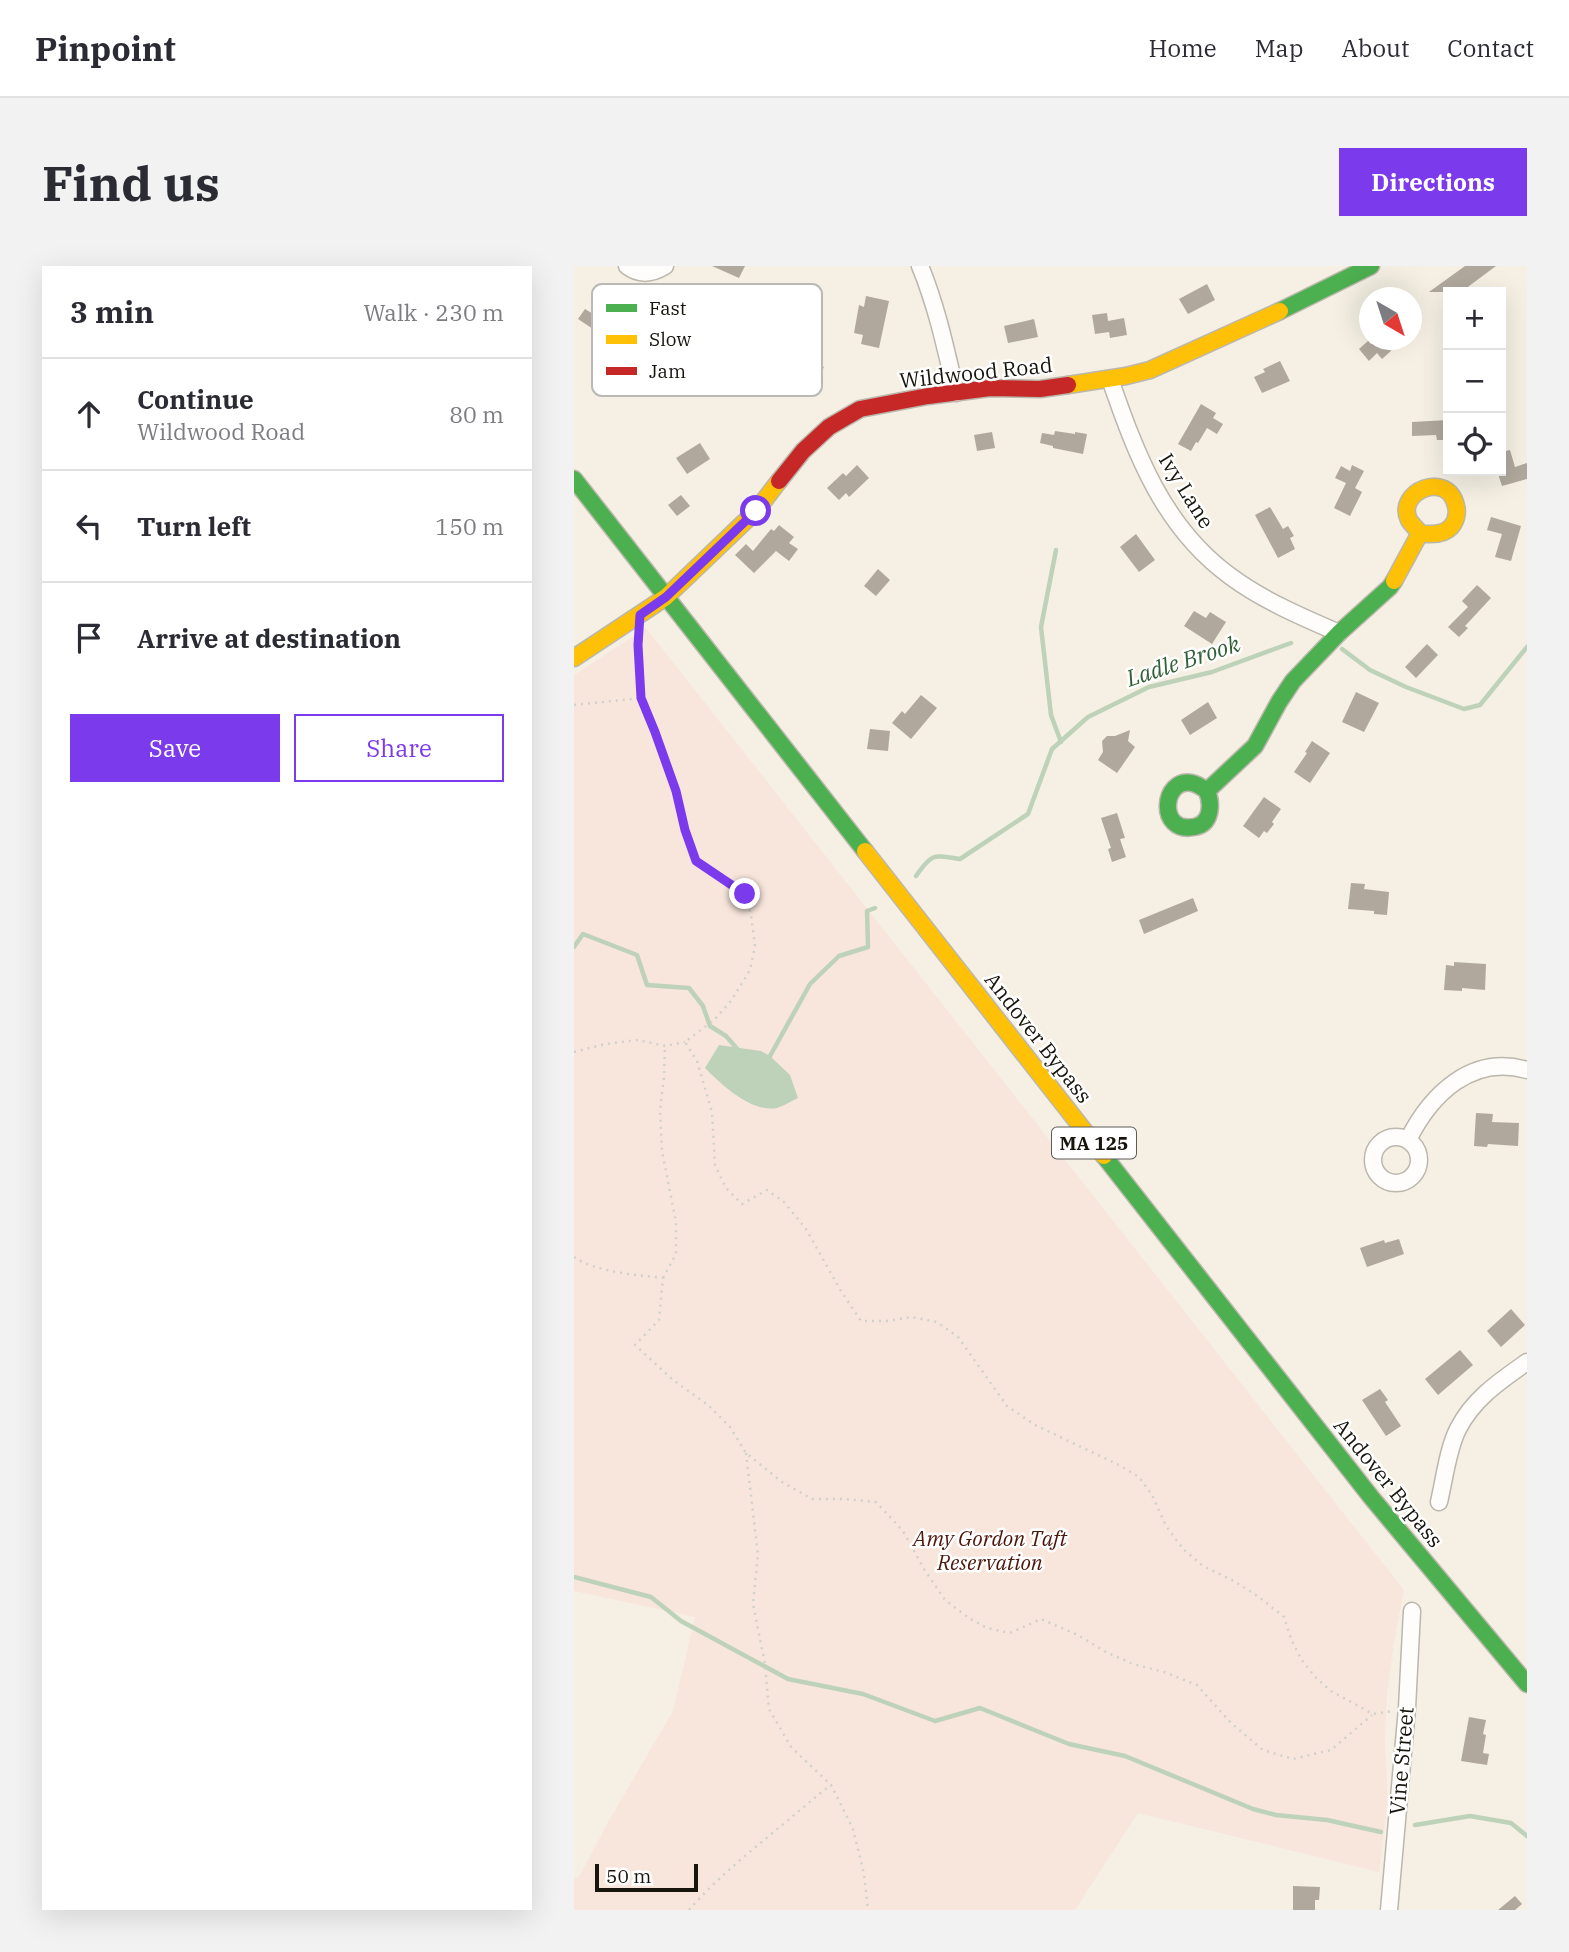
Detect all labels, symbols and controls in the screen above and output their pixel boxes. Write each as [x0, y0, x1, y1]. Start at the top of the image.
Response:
text: Pinpoint [35, 27, 176, 70]
text: Home [1149, 32, 1217, 64]
text: Map [1255, 32, 1303, 64]
text: About [1341, 32, 1409, 64]
text: Contact [1447, 32, 1534, 64]
button: Directions [1339, 148, 1527, 216]
text: Find us [42, 151, 220, 214]
legend [592, 284, 822, 396]
north arrow [1359, 287, 1422, 350]
map controls [1443, 287, 1506, 476]
button: + [1443, 287, 1506, 350]
text: 3 min [70, 292, 154, 331]
text: Fast [649, 296, 687, 320]
text: Walk · 230 m [363, 297, 504, 327]
text: Slow [649, 327, 691, 351]
street label: Wildwood Road [898, 350, 1054, 394]
button: − [1443, 350, 1506, 413]
text: Jam [649, 359, 686, 383]
text: Continue [137, 382, 254, 416]
icon: ahead [70, 395, 108, 433]
text: 80 m [449, 399, 504, 429]
button: locate [1443, 413, 1506, 476]
text: Wildwood Road [137, 416, 305, 446]
street label: Ivy Lane [1153, 448, 1221, 533]
route start [740, 495, 771, 526]
icon: left [70, 507, 108, 545]
text: Turn left [137, 509, 251, 543]
text: 150 m [435, 511, 504, 541]
icon: arrive [70, 619, 108, 657]
text: Arrive at destination [137, 621, 401, 655]
water label: Ladle Brook [1121, 627, 1244, 693]
button: Save [70, 714, 280, 782]
button: Share [294, 714, 504, 782]
route end [729, 878, 760, 909]
street label: Andover Bypass [979, 966, 1099, 1109]
road number: MA 125 [1052, 1128, 1136, 1158]
street label: Andover Bypass [1328, 1412, 1450, 1553]
park label: Amy Gordon Taft Reservation [911, 1524, 1067, 1576]
street label: Vine Street [1382, 1706, 1420, 1816]
scale bar [595, 1861, 698, 1893]
text: 50 m [606, 1864, 651, 1888]

